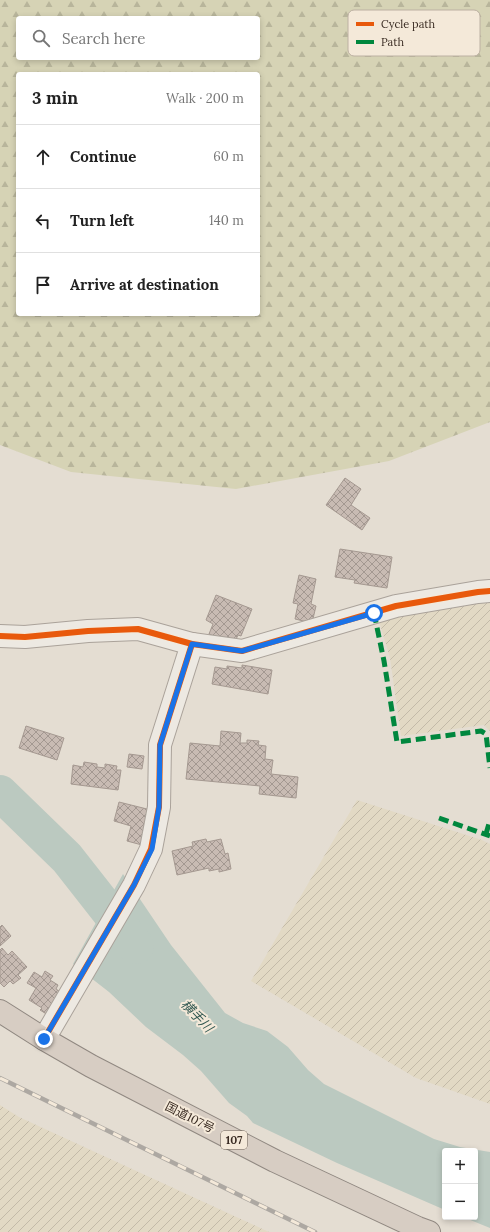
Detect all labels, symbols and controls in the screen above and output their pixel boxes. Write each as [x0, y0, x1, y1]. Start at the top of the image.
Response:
legend [348, 10, 480, 56]
search box [16, 16, 260, 60]
text: Cycle path [381, 17, 436, 31]
icon: search [30, 27, 52, 49]
text: Search here [62, 29, 145, 48]
text: Path [381, 35, 404, 49]
text: 3 min [32, 87, 78, 109]
text: Walk · 200 m [166, 90, 244, 107]
icon: ahead [32, 146, 54, 168]
text: Continue [70, 147, 136, 166]
text: 60 m [213, 148, 244, 165]
icon: left [32, 210, 54, 232]
text: Turn left [70, 211, 134, 230]
text: 140 m [209, 212, 244, 229]
icon: arrive [32, 274, 54, 296]
text: Arrive at destination [70, 275, 219, 294]
route start [365, 604, 383, 622]
water label: 横手川 [177, 996, 218, 1037]
route end [35, 1030, 53, 1048]
street label: 国道107号 [163, 1098, 217, 1136]
road number: 107 [221, 1131, 247, 1149]
map controls [442, 1148, 478, 1220]
button: + [442, 1148, 478, 1184]
button: − [442, 1184, 478, 1220]

